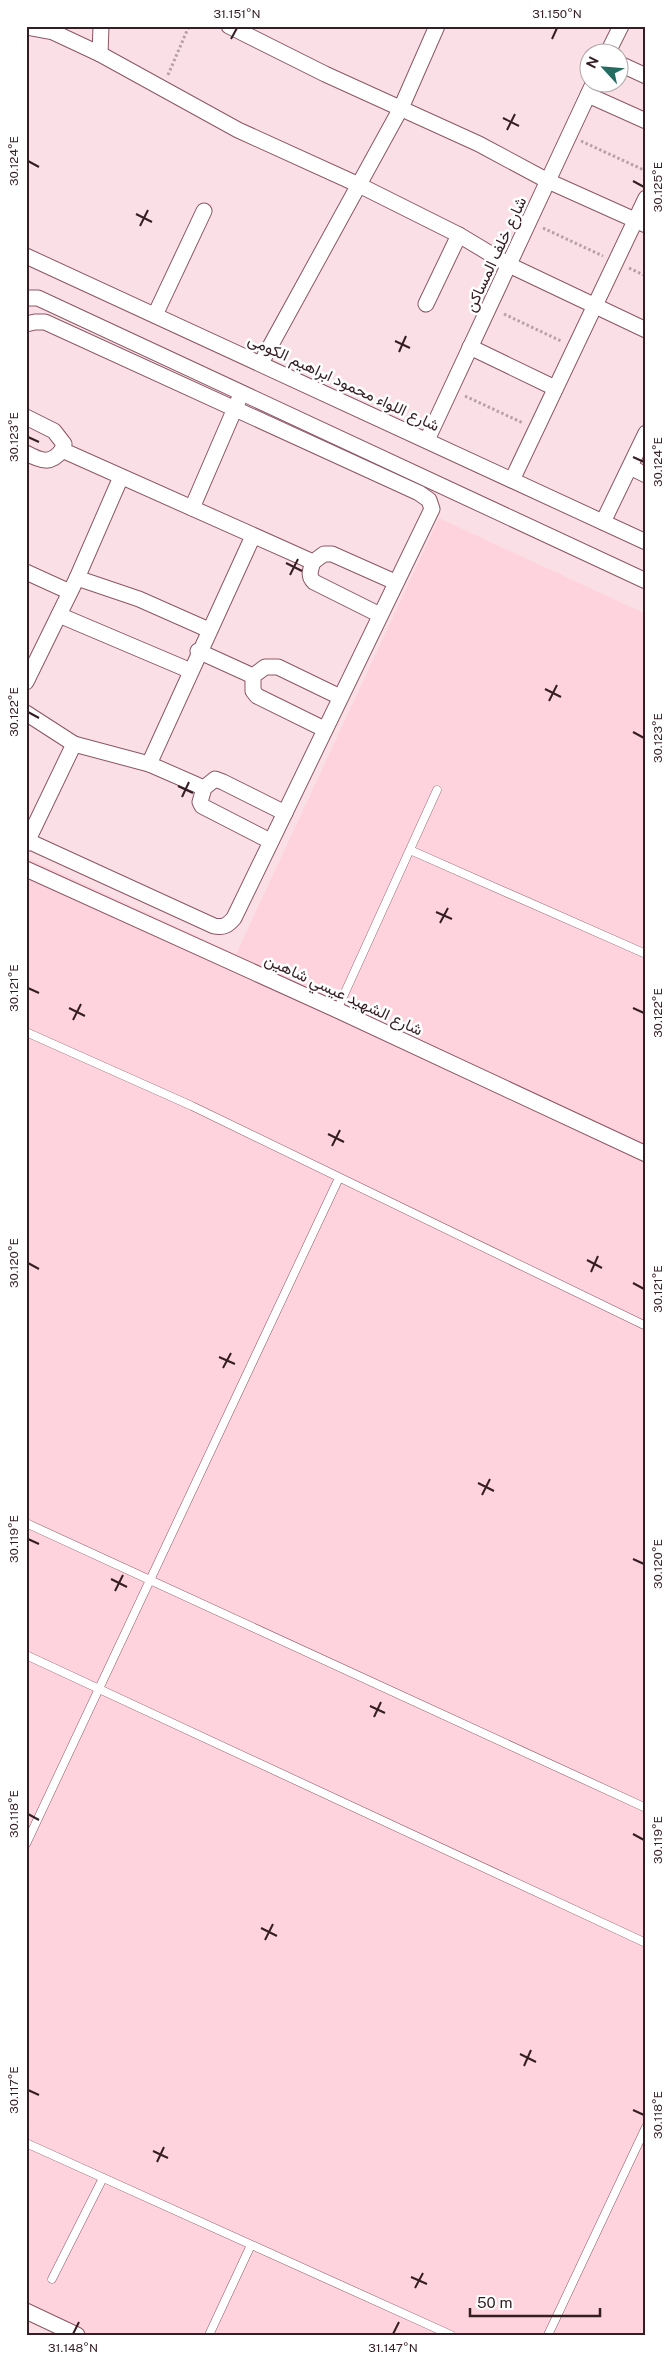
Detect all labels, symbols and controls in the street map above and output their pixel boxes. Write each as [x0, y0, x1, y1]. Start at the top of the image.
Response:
text: 31.151°N [213, 7, 261, 21]
text: 31.150°N [532, 7, 582, 21]
north arrow [580, 42, 630, 92]
text: N [583, 54, 602, 71]
text: 30.124°E [7, 136, 21, 186]
text: 30.125°E [651, 162, 665, 212]
street label: شارع خلف المساكن [461, 194, 532, 315]
street label: شارع اللواء محمود ابراهيم الكومى [244, 330, 442, 437]
text: 30.123°E [7, 412, 21, 462]
text: 30.124°E [651, 437, 665, 487]
text: 30.122°E [7, 687, 21, 737]
text: 30.123°E [651, 713, 665, 763]
street label: شارع الشهيد عيسي شاهين [260, 950, 426, 1043]
text: 30.121°E [7, 964, 21, 1012]
text: 30.122°E [651, 988, 665, 1038]
text: 30.120°E [7, 1238, 21, 1288]
text: 30.121°E [651, 1265, 665, 1313]
text: 30.119°E [7, 1515, 21, 1563]
text: 30.120°E [651, 1539, 665, 1589]
text: 30.118°E [7, 1790, 21, 1838]
text: 30.119°E [651, 1816, 665, 1864]
text: 30.117°E [7, 2066, 21, 2114]
text: 30.118°E [651, 2091, 665, 2139]
scale bar [470, 2286, 600, 2318]
text: 50 m [477, 2294, 512, 2311]
text: 31.148°N [48, 2341, 98, 2355]
text: 31.147°N [368, 2341, 418, 2355]

